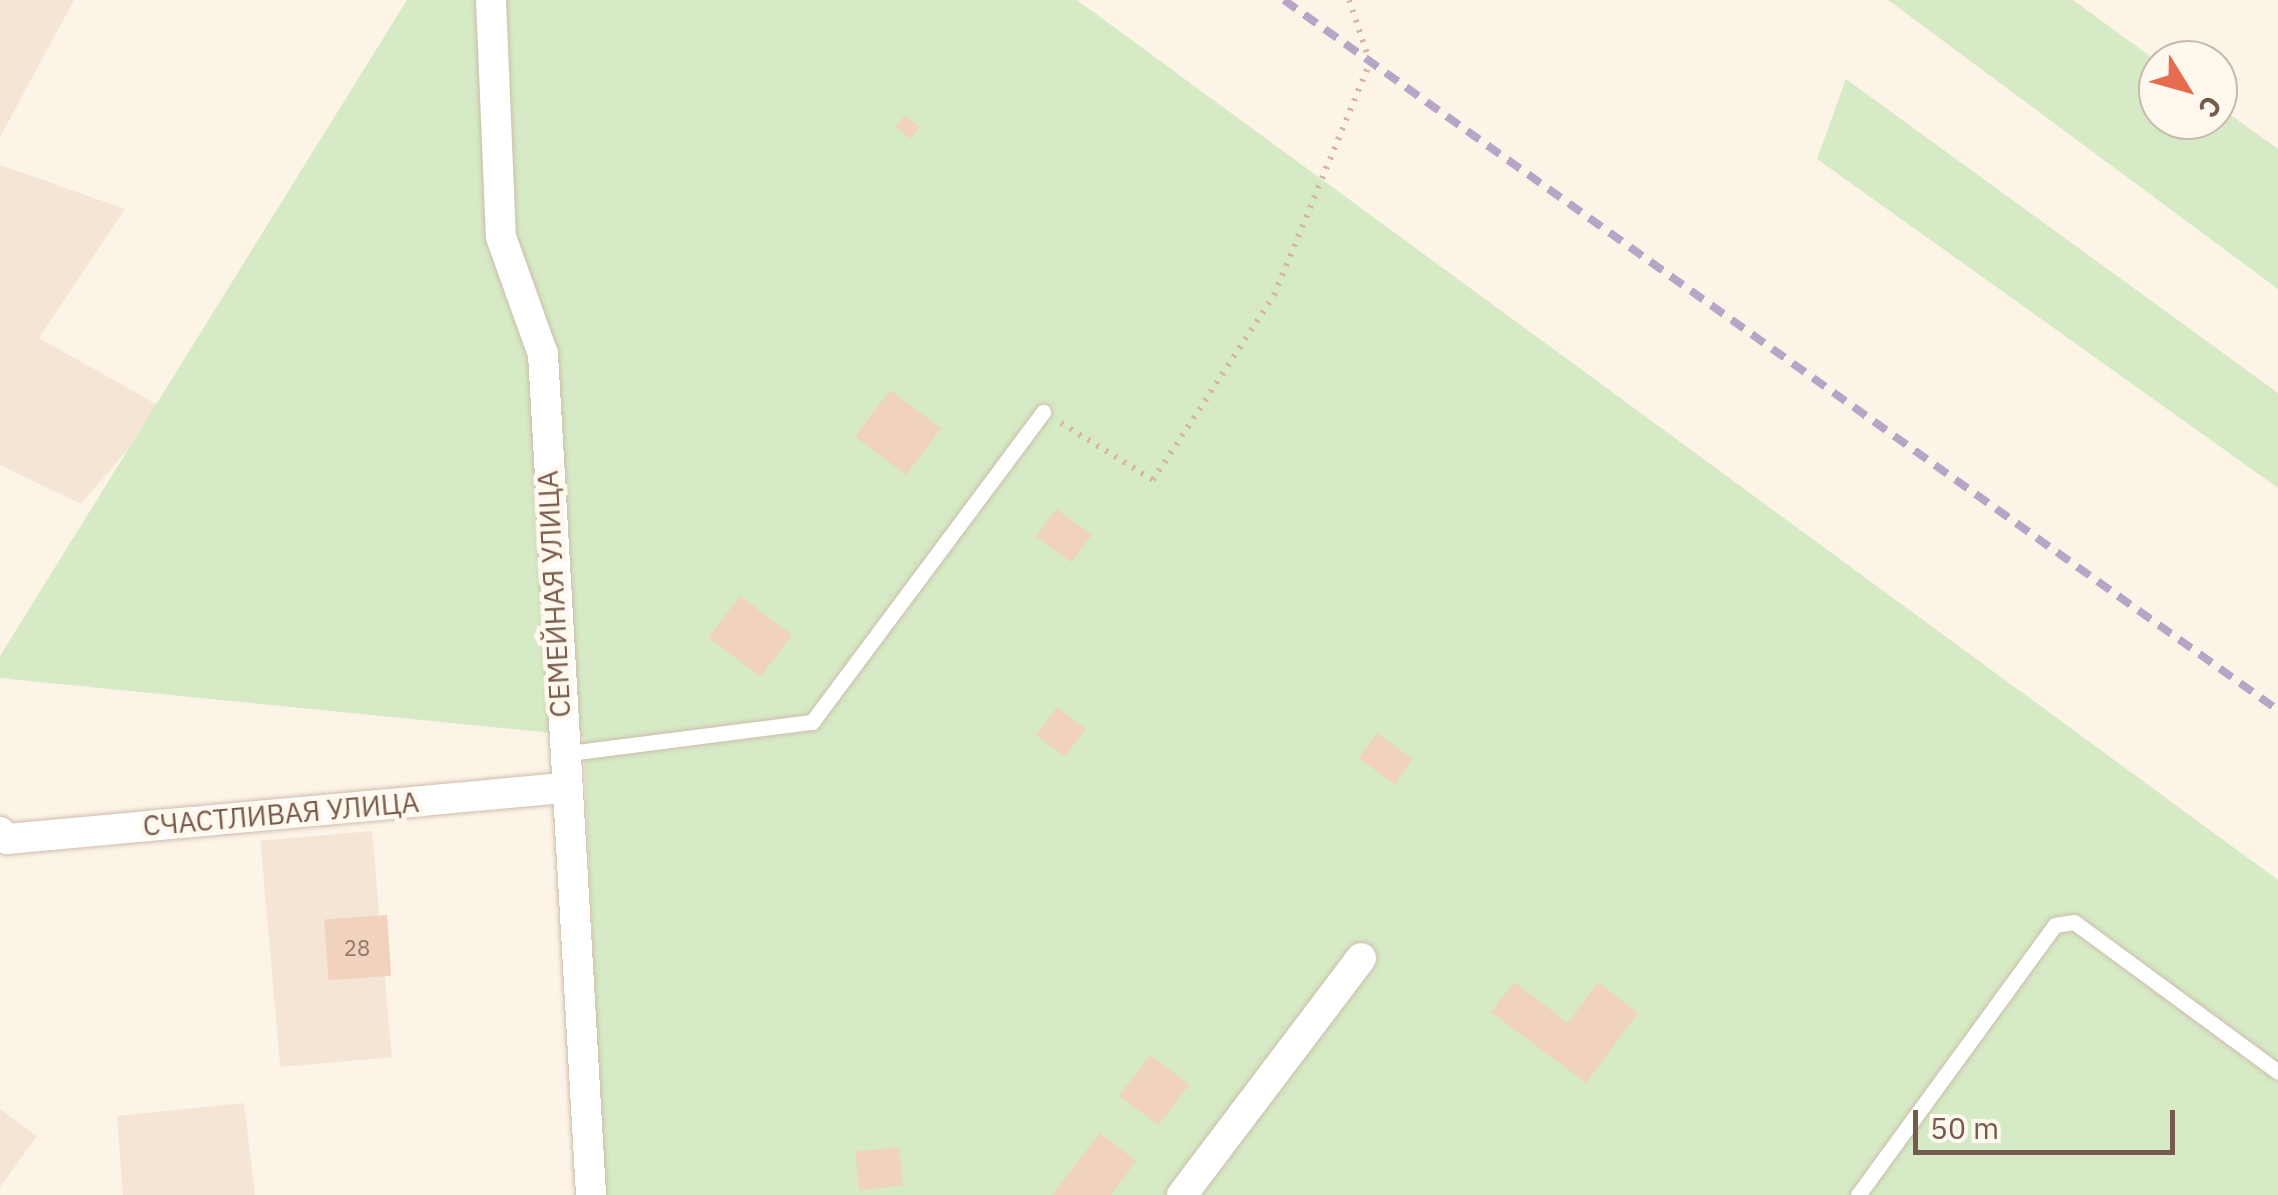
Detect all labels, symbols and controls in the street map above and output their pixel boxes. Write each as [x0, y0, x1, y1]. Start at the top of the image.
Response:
north arrow [2138, 40, 2238, 140]
text: С [2191, 89, 2231, 126]
street label: СЕМЕЙНАЯ УЛИЦА [531, 470, 577, 718]
street label: СЧАСТЛИВАЯ УЛИЦА [141, 785, 421, 843]
house number: 28 [344, 935, 370, 961]
scale bar [1918, 1090, 2180, 1152]
text: 50 m [1930, 1108, 1999, 1147]

